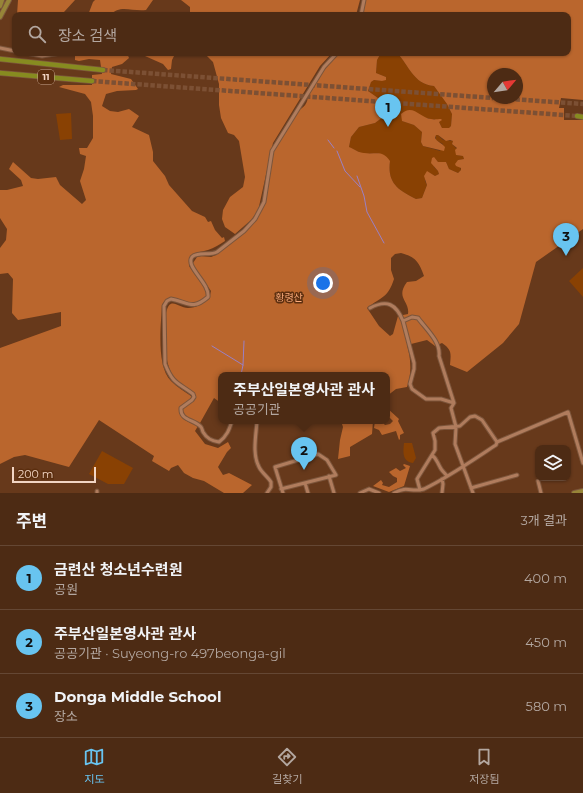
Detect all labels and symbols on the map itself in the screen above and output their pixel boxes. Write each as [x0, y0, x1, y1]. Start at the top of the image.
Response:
north arrow [487, 68, 523, 104]
road number: 11 [38, 70, 54, 84]
pin: 1 [375, 94, 401, 127]
pin: 3 [553, 223, 579, 256]
your location [313, 273, 333, 293]
park label: 황령산 [275, 291, 303, 304]
pin: 2 [291, 437, 317, 470]
scale bar [12, 465, 96, 484]

